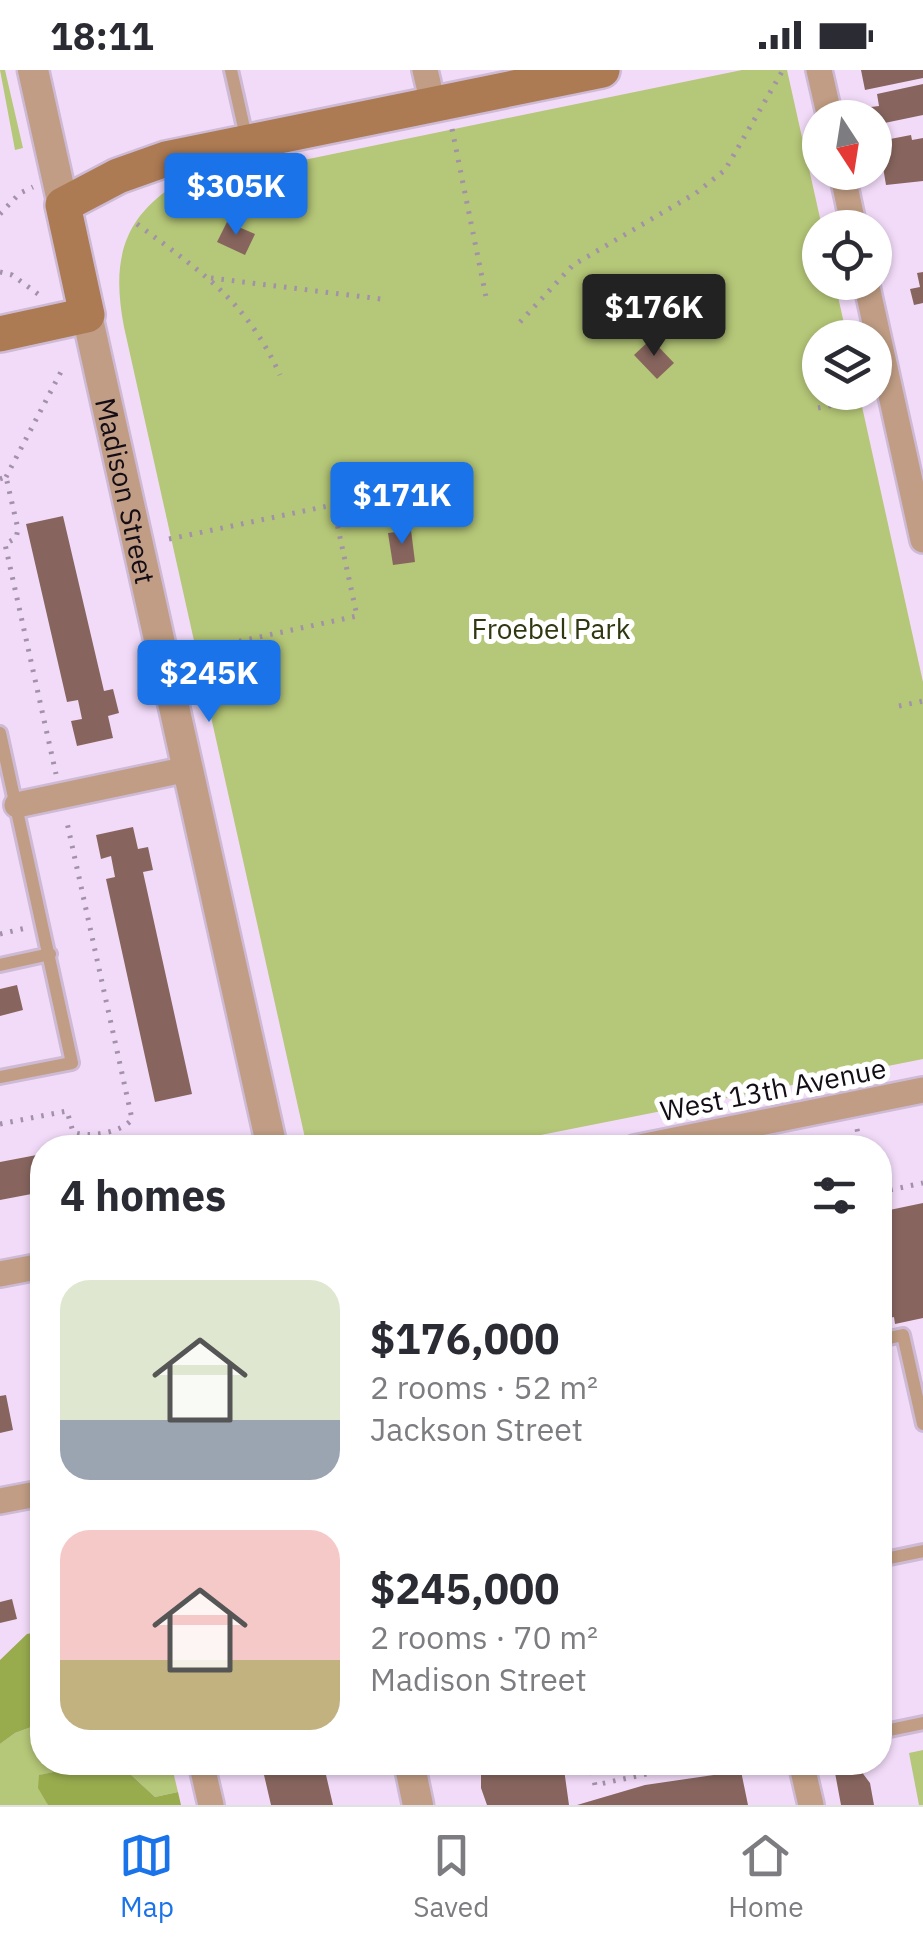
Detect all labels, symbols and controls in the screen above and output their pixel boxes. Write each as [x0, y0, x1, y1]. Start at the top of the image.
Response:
text: 18:11 [50, 11, 154, 60]
north arrow [802, 100, 892, 190]
map controls [802, 100, 892, 410]
pin: $305K [166, 153, 306, 238]
text: $305K [186, 164, 286, 206]
button: locate [802, 210, 892, 300]
pin: $176K [584, 274, 724, 359]
text: $176K [604, 285, 704, 327]
button: layers [802, 320, 892, 410]
street label: Madison Street [87, 394, 165, 587]
pin: $171K [332, 462, 472, 547]
text: $171K [352, 473, 452, 515]
park label: Froebel Park [472, 610, 631, 647]
pin: $245K [139, 640, 279, 725]
text: $245K [159, 651, 259, 693]
street label: West 13th Avenue [657, 1049, 889, 1129]
text: 4 homes [60, 1168, 226, 1223]
icon: filters [807, 1168, 862, 1223]
text: $176,000 [370, 1311, 559, 1366]
icon: home [140, 1320, 260, 1440]
text: 2 rooms · 52 m² [370, 1366, 598, 1408]
text: Jackson Street [370, 1408, 583, 1450]
text: $245,000 [370, 1561, 559, 1616]
icon: home [140, 1570, 260, 1690]
text: 2 rooms · 70 m² [370, 1616, 598, 1658]
text: Madison Street [370, 1658, 587, 1700]
tab: Map [119, 1828, 174, 1925]
tab: Saved [413, 1828, 489, 1925]
tab: Home [728, 1828, 804, 1925]

